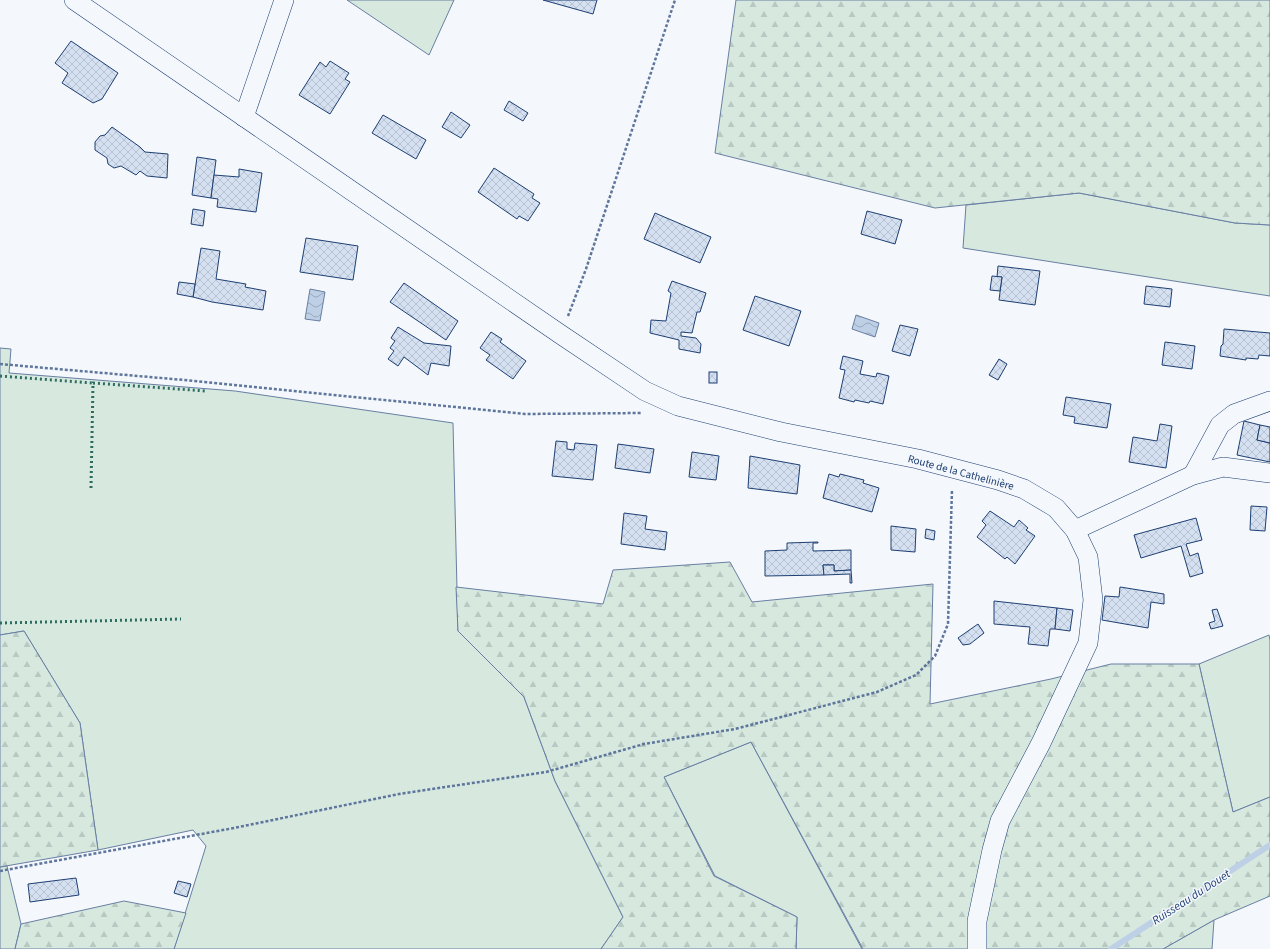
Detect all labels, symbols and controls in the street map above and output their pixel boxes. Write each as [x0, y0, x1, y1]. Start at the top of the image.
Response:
street label: Route de la Cathelinière [906, 451, 1016, 494]
water label: Ruisseau du Douet [1149, 865, 1235, 929]

